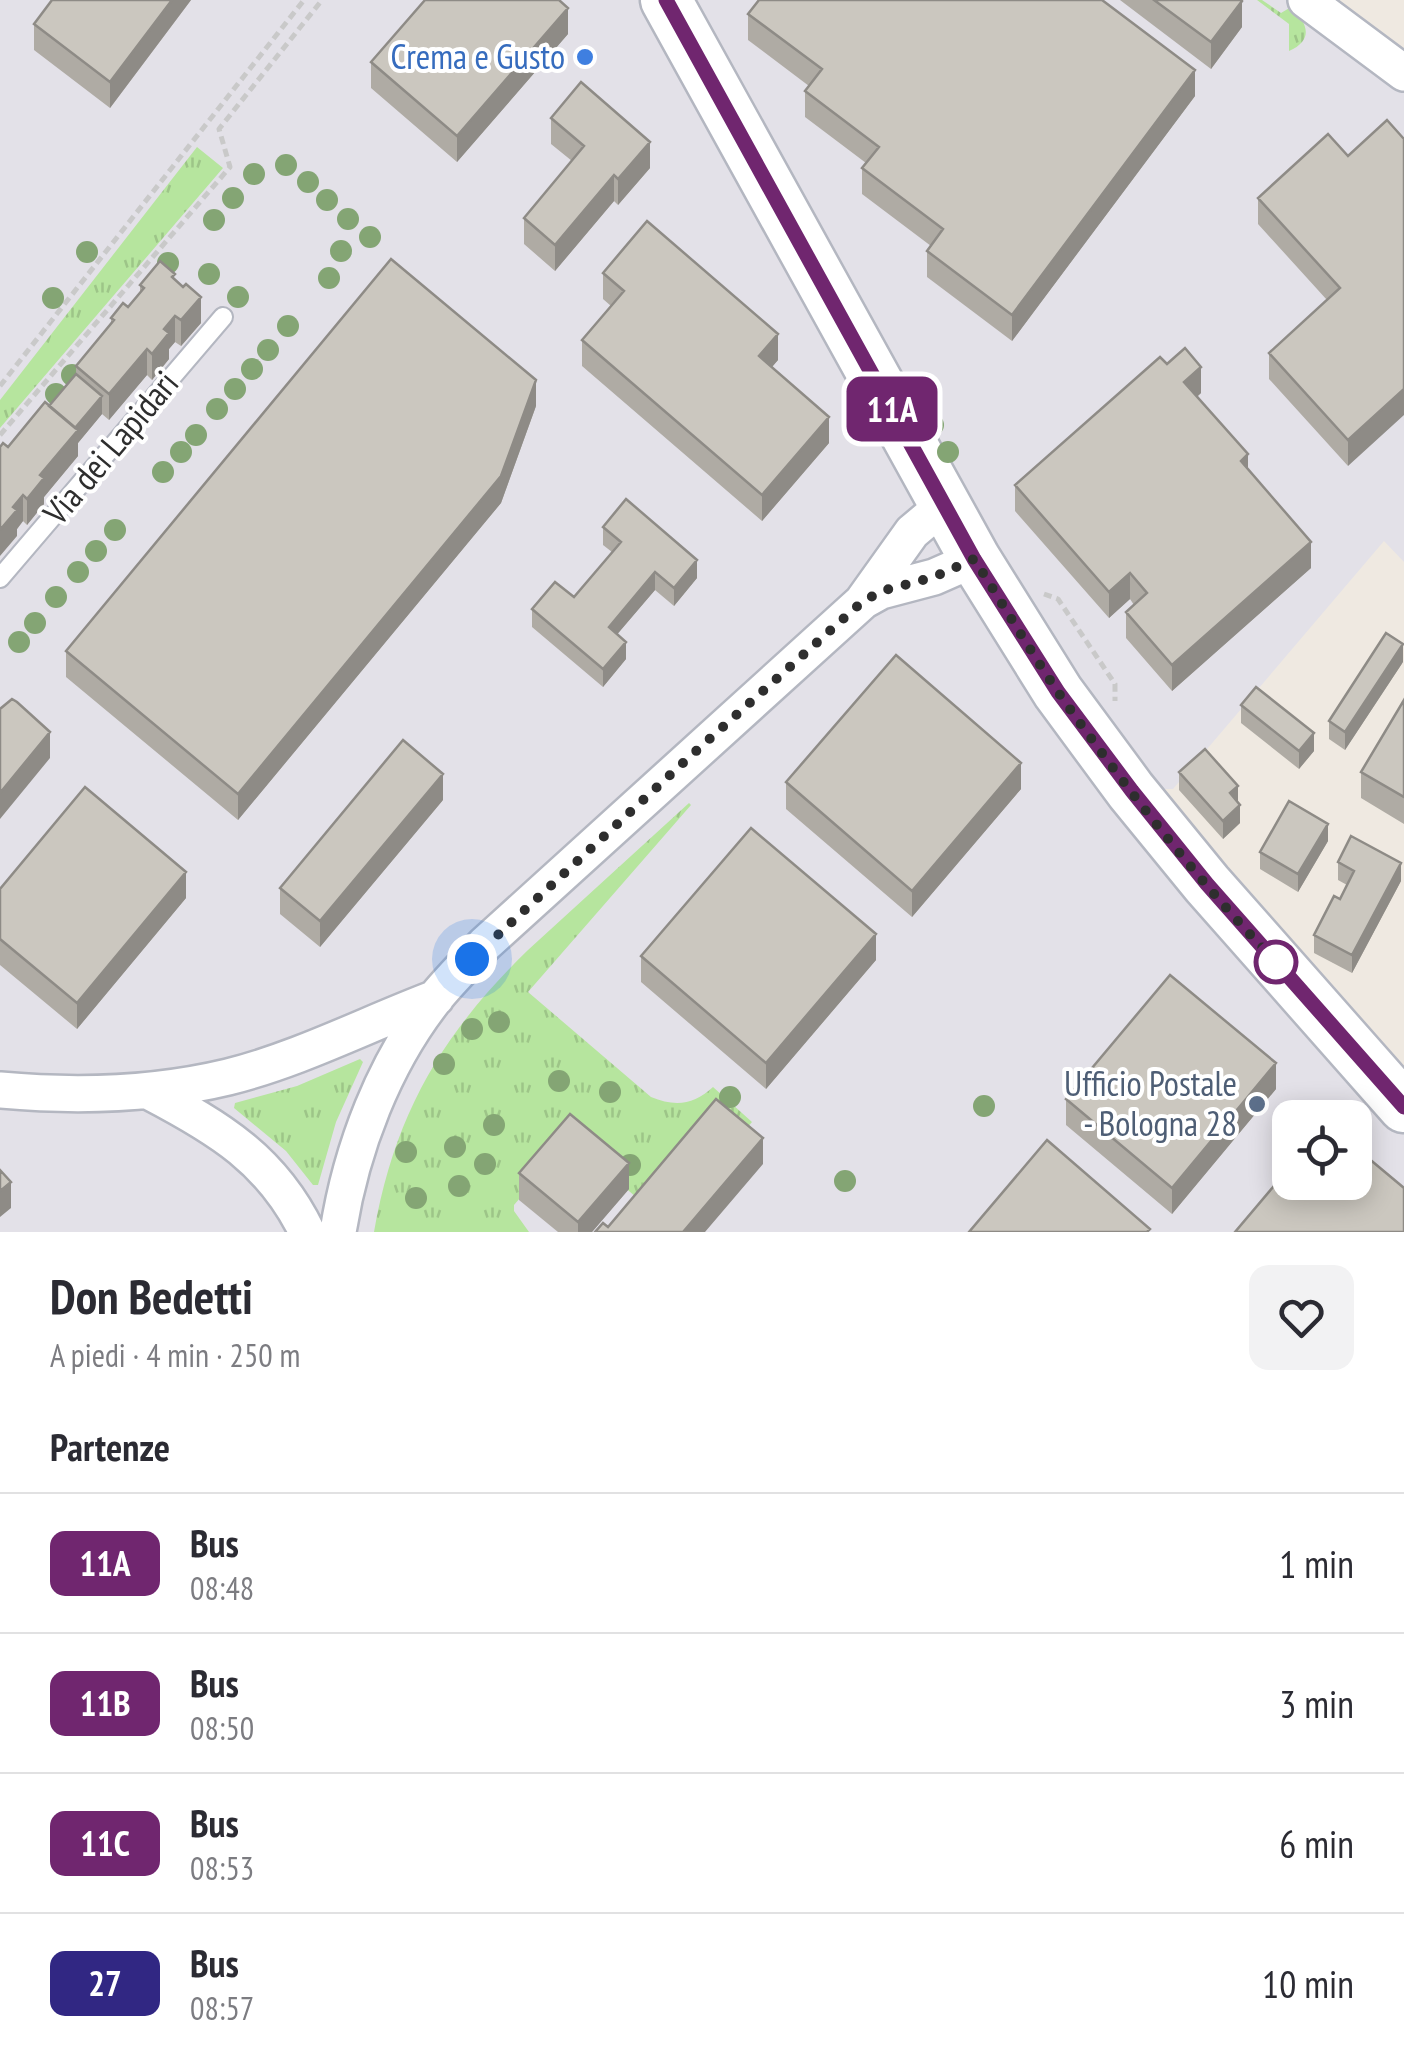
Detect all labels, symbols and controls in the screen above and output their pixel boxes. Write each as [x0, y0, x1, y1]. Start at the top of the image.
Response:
place label: Crema e Gusto [391, 33, 565, 79]
marker: Crema e Gusto [574, 46, 596, 68]
street label: Via dei Lapidari [32, 361, 188, 535]
line badge: 11A [834, 376, 950, 442]
text: 11A [867, 386, 918, 432]
your location [447, 934, 497, 984]
unlabelled marker [1255, 941, 1297, 983]
place label: Ufficio Postale - Bologna 28 [1064, 1060, 1237, 1146]
marker: Ufficio Postale - Bologna 28 [1246, 1093, 1268, 1115]
map controls [1272, 1100, 1372, 1200]
button: locate [1272, 1100, 1372, 1200]
text: Don Bedetti [50, 1265, 253, 1327]
button: heart [1249, 1265, 1354, 1370]
text: A piedi · 4 min · 250 m [50, 1334, 300, 1376]
text: Partenze [50, 1422, 170, 1471]
text: Bus [190, 1518, 239, 1567]
text: 1 min [1279, 1539, 1354, 1588]
text: 11A [80, 1540, 131, 1586]
text: 08:48 [190, 1567, 254, 1609]
text: Bus [190, 1658, 239, 1707]
text: 3 min [1279, 1679, 1354, 1728]
text: 11B [80, 1680, 130, 1726]
text: 08:50 [190, 1707, 254, 1749]
text: Bus [190, 1798, 239, 1847]
text: 6 min [1279, 1819, 1354, 1868]
text: 11C [80, 1820, 130, 1866]
text: 08:53 [190, 1847, 254, 1889]
text: Bus [190, 1938, 239, 1987]
text: 10 min [1262, 1959, 1354, 2008]
text: 27 [88, 1960, 122, 2006]
text: 08:57 [190, 1987, 254, 2029]

